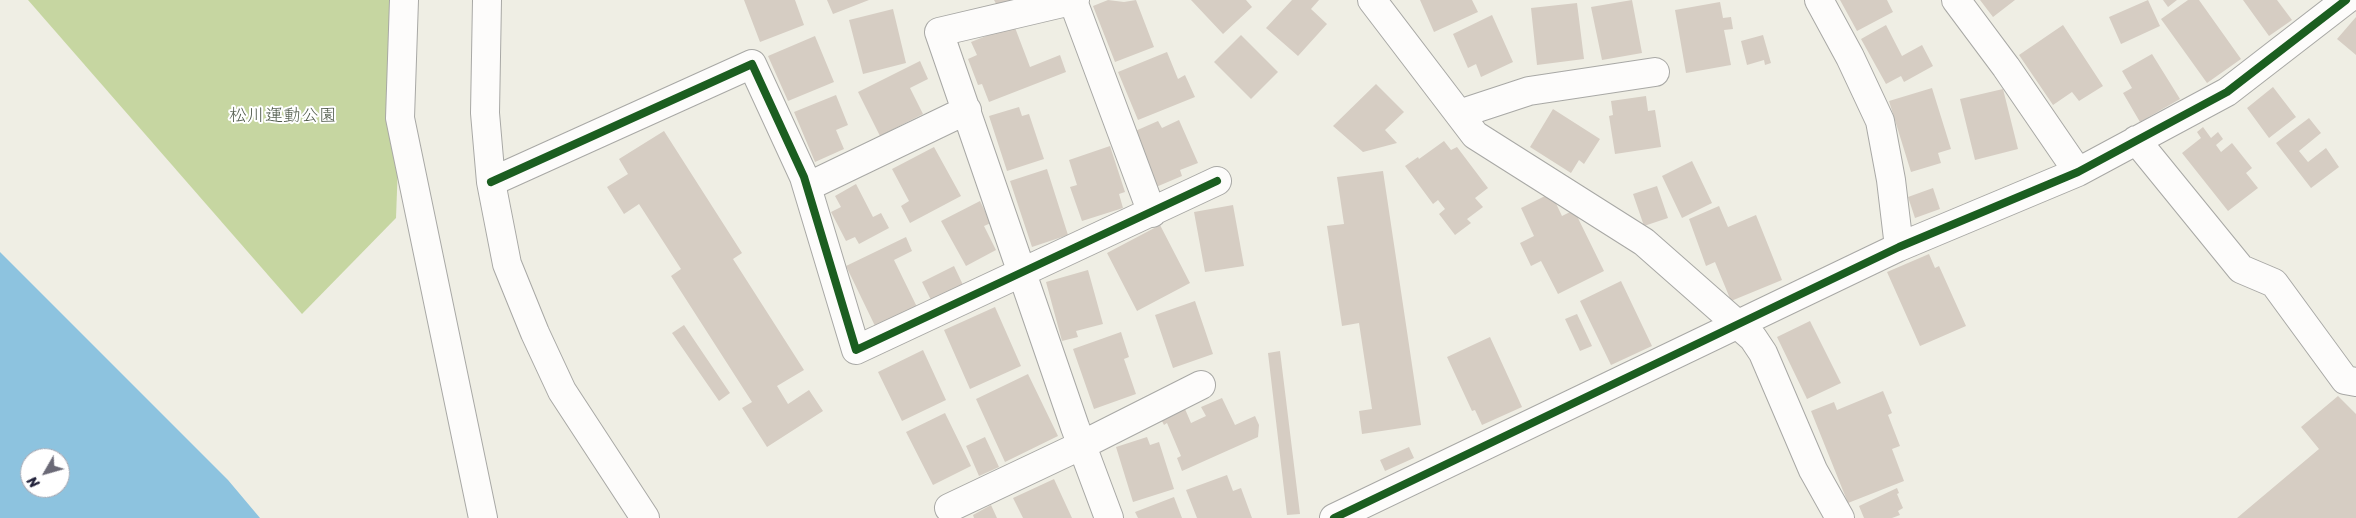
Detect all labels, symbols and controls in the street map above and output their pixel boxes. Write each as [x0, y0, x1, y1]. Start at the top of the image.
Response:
park label: 松川運動公園 [229, 105, 337, 127]
north arrow [20, 448, 70, 498]
text: N [21, 470, 46, 493]

